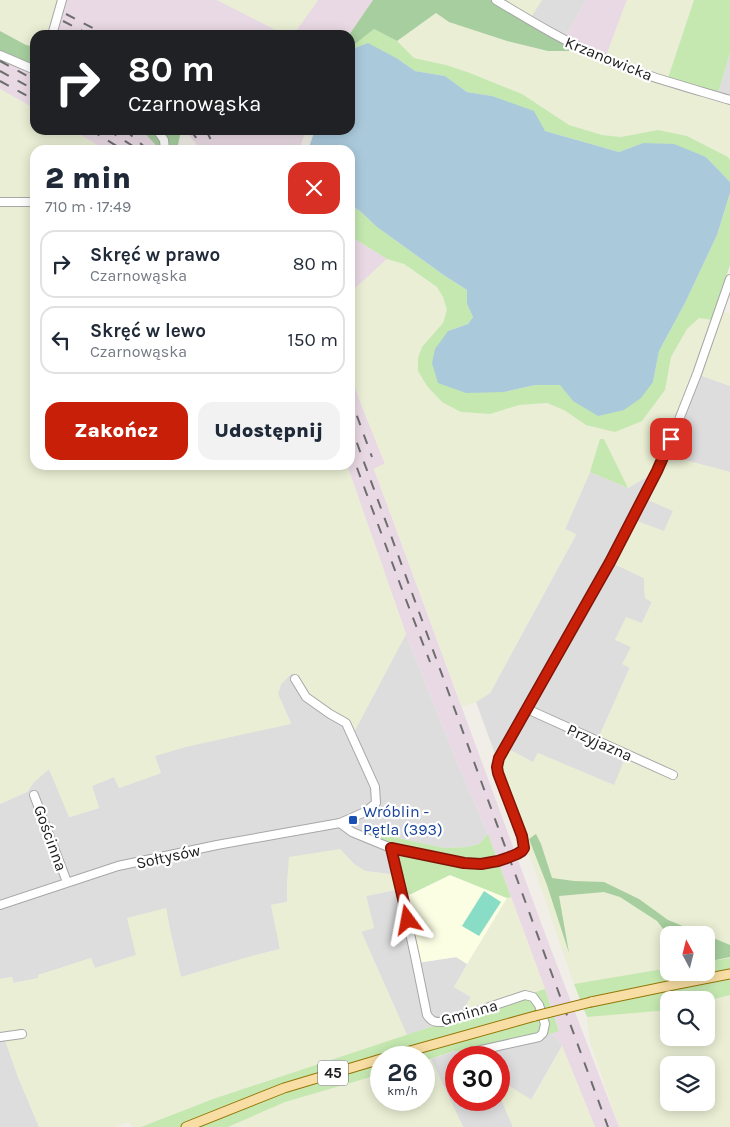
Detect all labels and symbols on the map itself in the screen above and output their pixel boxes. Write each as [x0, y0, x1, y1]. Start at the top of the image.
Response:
street label: Krzanowicka [562, 32, 655, 85]
pin [650, 418, 692, 460]
street label: Przyjazna [564, 720, 635, 765]
place label: Wróblin - Pętla (393) [363, 802, 443, 839]
street label: Gościnna [30, 803, 71, 874]
marker: Wróblin - Pętla (393) [347, 814, 359, 826]
street label: Sołtysów [134, 840, 202, 873]
position arrow [381, 893, 433, 945]
north arrow [660, 926, 715, 981]
street label: Gminna [439, 995, 500, 1030]
speed limit sign: 30 [445, 1046, 510, 1111]
road number: 45 [318, 1060, 348, 1086]

